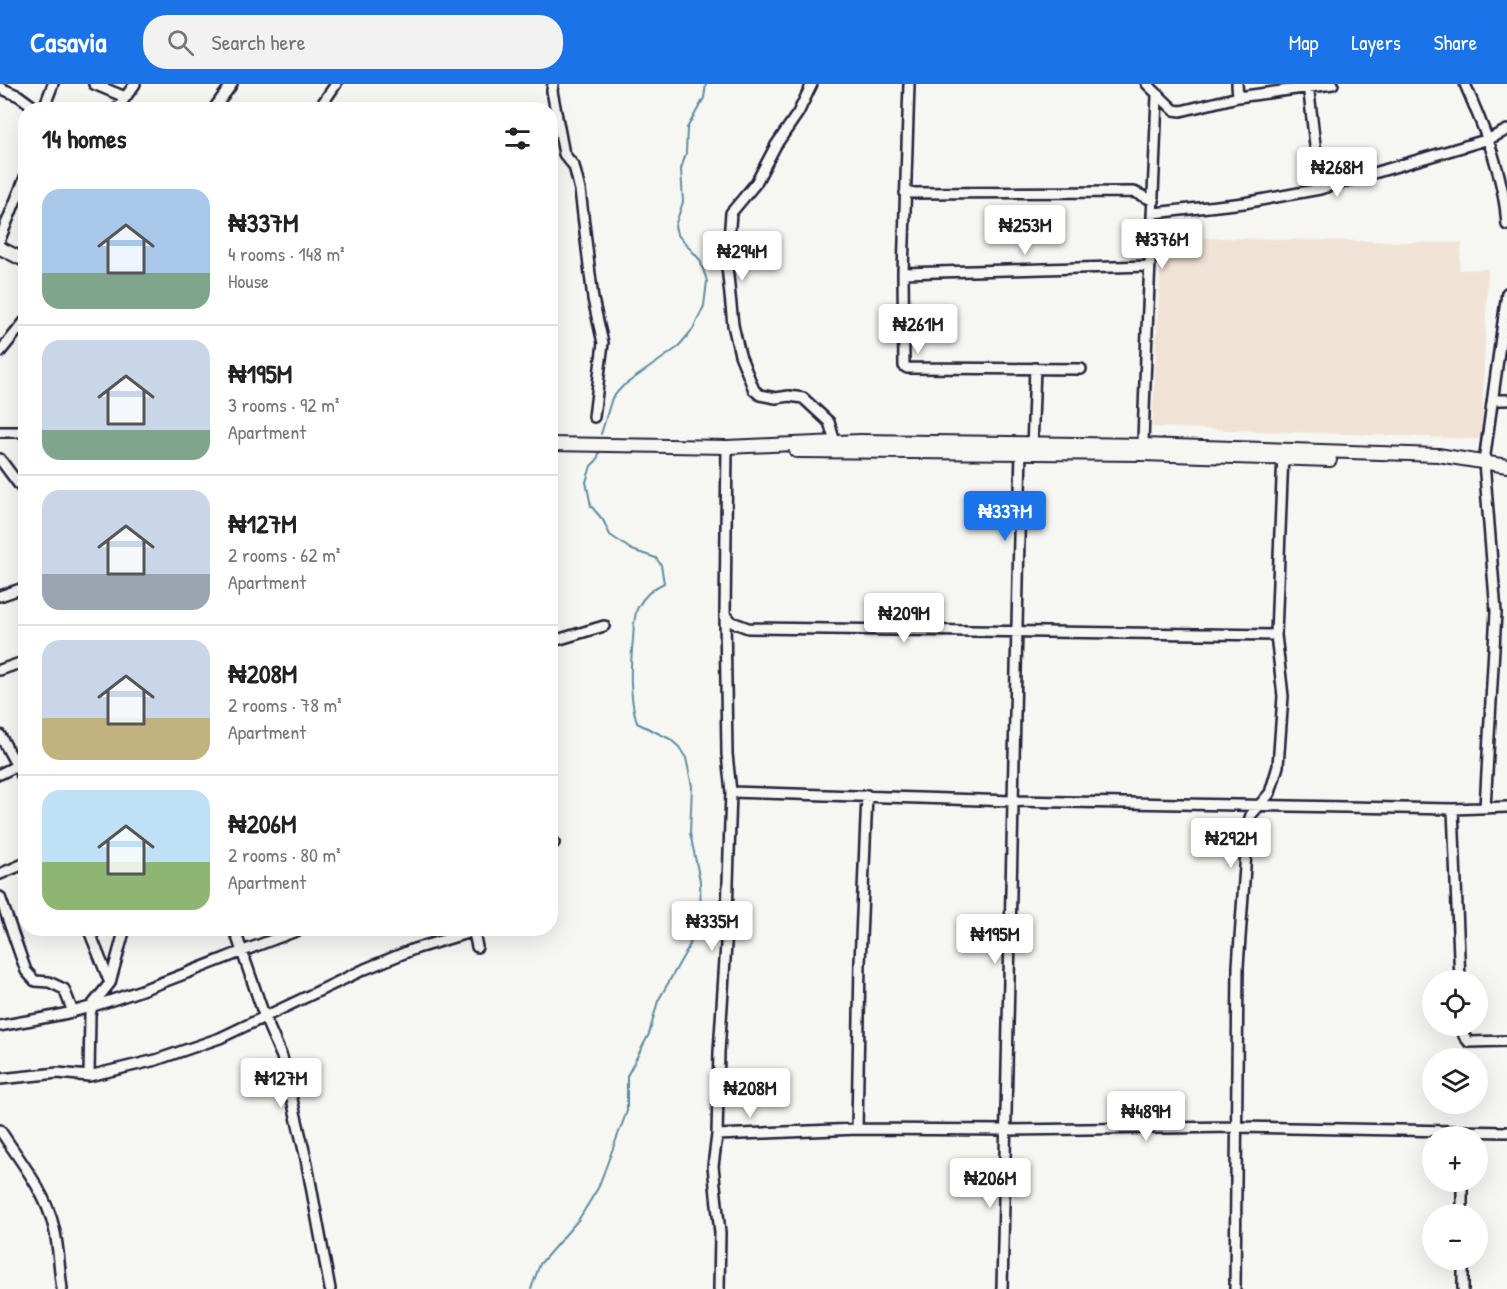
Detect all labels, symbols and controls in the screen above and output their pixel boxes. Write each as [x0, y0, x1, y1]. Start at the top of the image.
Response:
search box [143, 15, 563, 69]
text: Casavia [30, 23, 107, 61]
icon: search [164, 26, 197, 59]
text: Search here [212, 27, 306, 57]
text: Map [1289, 28, 1318, 57]
text: Layers [1351, 28, 1401, 57]
text: Share [1434, 28, 1477, 57]
text: 14 homes [42, 121, 127, 156]
icon: filters [501, 122, 534, 155]
pin: ₦268M [1295, 147, 1379, 198]
text: ₦268M [1311, 153, 1363, 180]
text: ₦337M [228, 205, 298, 240]
pin: ₦253M [983, 205, 1067, 256]
text: ₦253M [998, 211, 1052, 238]
icon: home [90, 213, 162, 285]
pin: ₦376M [1120, 219, 1204, 270]
text: ₦376M [1135, 225, 1189, 252]
pin: ₦294M [700, 231, 784, 282]
text: ₦294M [717, 237, 767, 264]
text: 4 rooms · 148 m² [228, 240, 345, 267]
text: House [228, 267, 269, 294]
pin: ₦261M [876, 304, 960, 355]
text: ₦261M [893, 310, 943, 337]
text: ₦195M [228, 356, 292, 391]
icon: home [90, 364, 162, 436]
text: 3 rooms · 92 m² [228, 391, 339, 418]
text: Apartment [228, 418, 306, 445]
pin: ₦337M [963, 491, 1047, 542]
text: ₦337M [978, 497, 1032, 524]
text: ₦127M [228, 506, 297, 541]
icon: home [90, 514, 162, 586]
text: 2 rooms · 62 m² [228, 541, 340, 568]
text: Apartment [228, 568, 306, 595]
pin: ₦209M [862, 593, 946, 644]
text: ₦209M [878, 599, 930, 626]
text: ₦208M [228, 656, 297, 691]
icon: home [90, 664, 162, 736]
text: 2 rooms · 78 m² [228, 691, 342, 718]
text: Apartment [228, 718, 306, 745]
text: ₦206M [228, 806, 296, 841]
icon: home [90, 814, 162, 886]
pin: ₦292M [1189, 818, 1273, 869]
text: ₦292M [1205, 824, 1257, 851]
text: 2 rooms · 80 m² [228, 841, 341, 868]
text: Apartment [228, 868, 306, 895]
pin: ₦335M [670, 901, 754, 952]
text: ₦335M [686, 907, 738, 934]
pin: ₦195M [953, 914, 1037, 965]
text: ₦195M [970, 920, 1020, 947]
map controls [1422, 970, 1488, 1270]
button: locate [1422, 970, 1488, 1036]
button: layers [1422, 1048, 1488, 1114]
pin: ₦127M [239, 1058, 323, 1109]
text: ₦127M [255, 1064, 307, 1091]
pin: ₦208M [708, 1068, 792, 1119]
text: ₦208M [723, 1074, 777, 1101]
pin: ₦489M [1104, 1091, 1188, 1142]
text: ₦489M [1121, 1097, 1171, 1124]
button: + [1422, 1126, 1488, 1192]
pin: ₦206M [948, 1158, 1032, 1209]
text: ₦206M [964, 1164, 1016, 1191]
button: − [1422, 1204, 1488, 1270]

